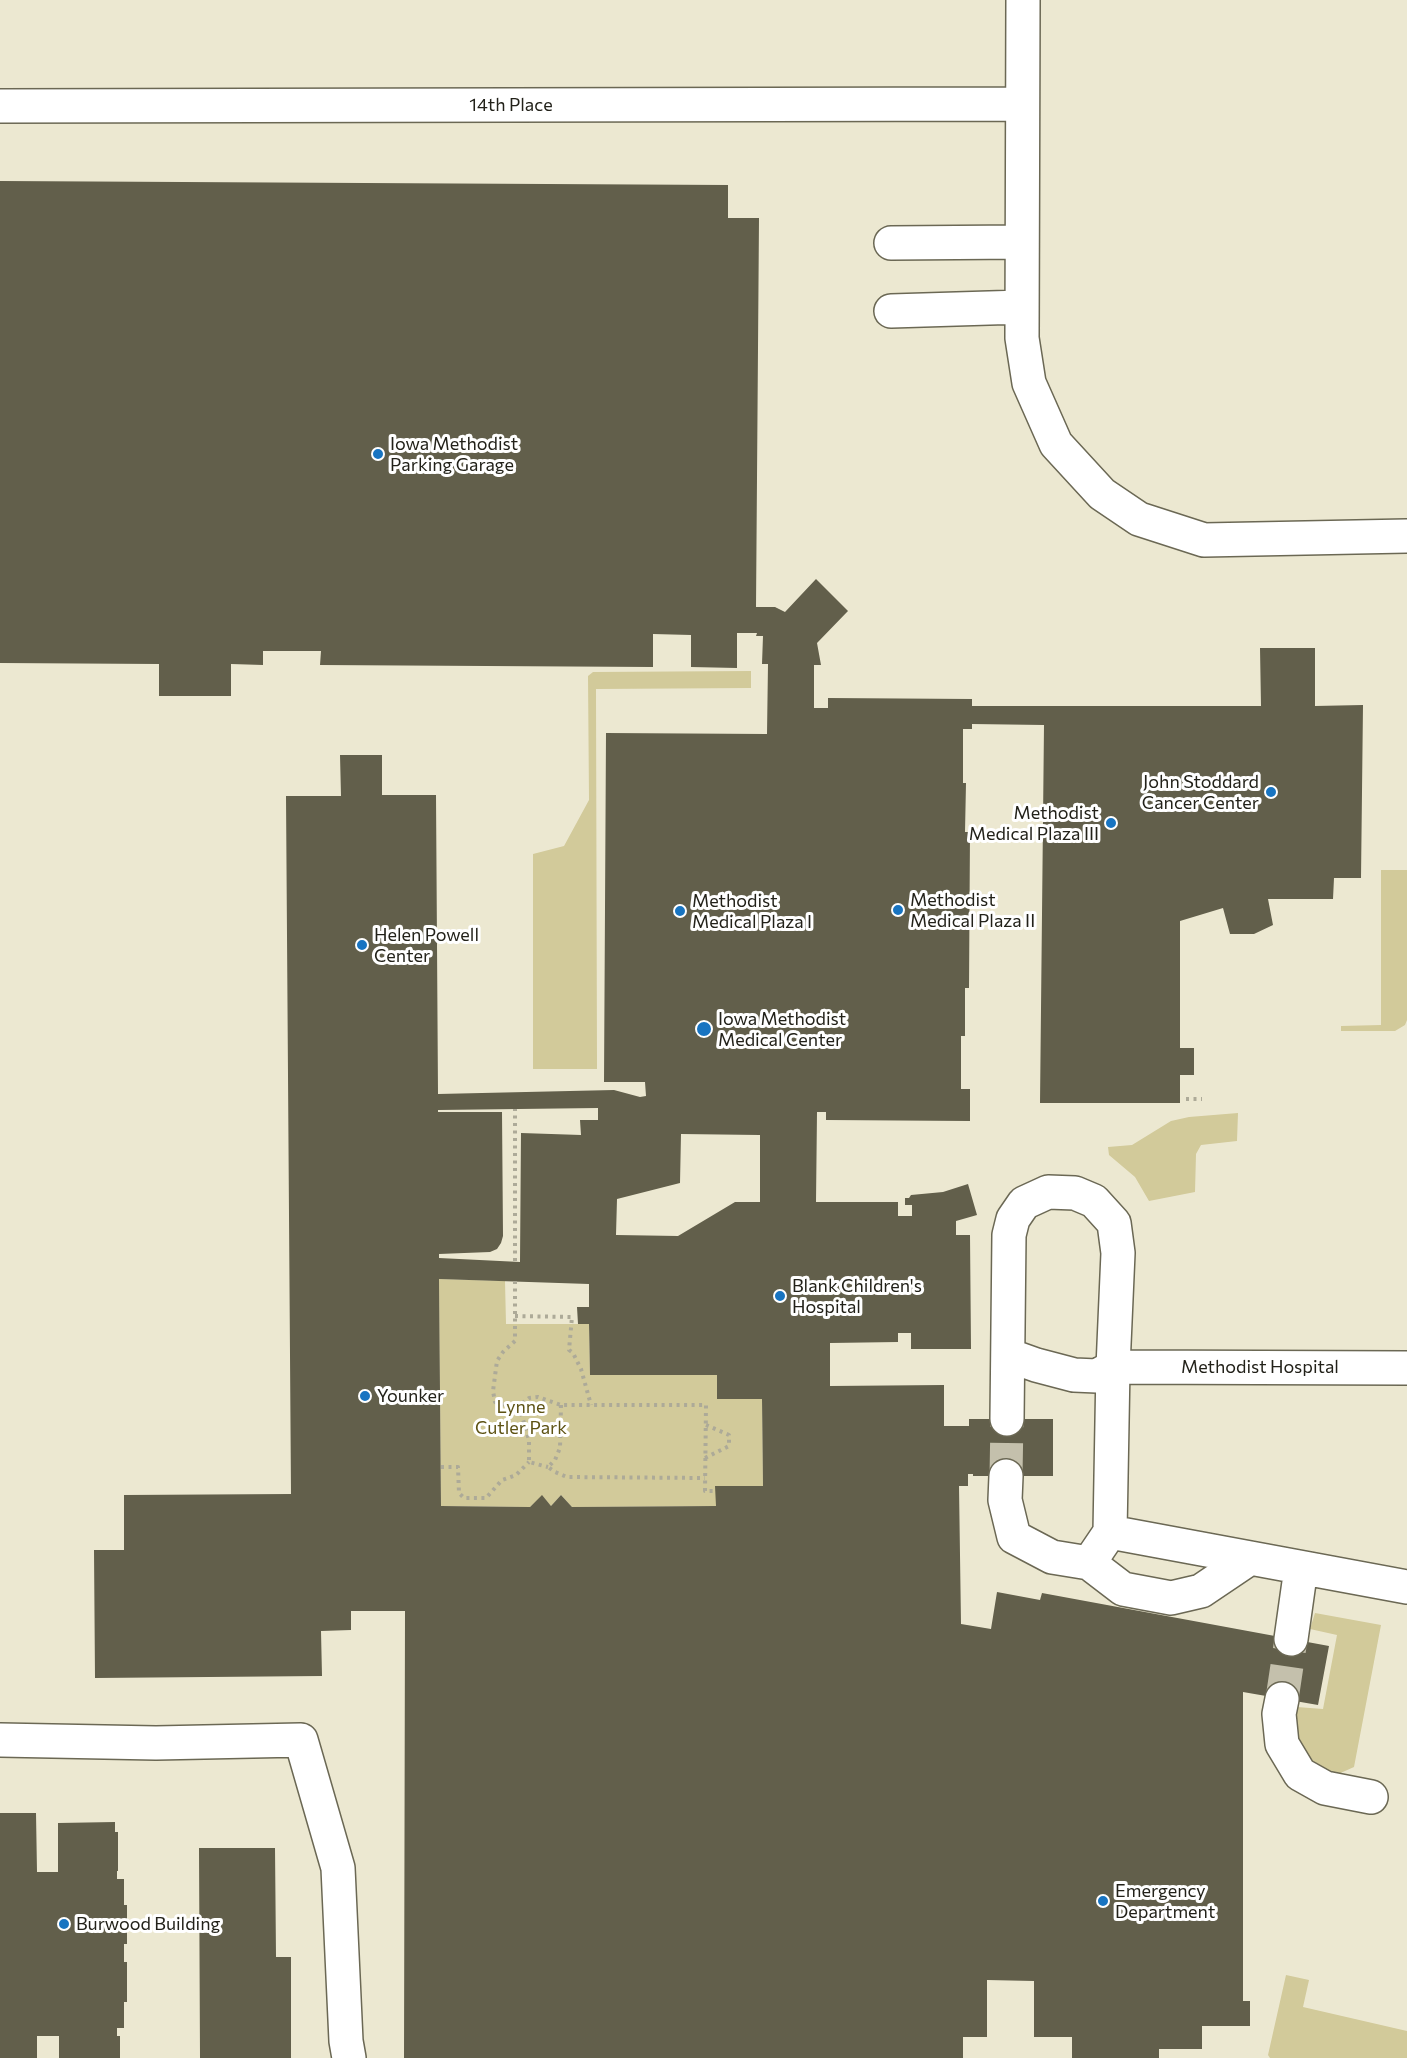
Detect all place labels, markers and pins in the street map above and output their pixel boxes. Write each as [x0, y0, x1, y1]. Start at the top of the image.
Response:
place label: Iowa Methodist Parking Garage [390, 433, 518, 476]
marker: Iowa Methodist Parking Garage [371, 447, 385, 461]
place label: John Stoddard Cancer Center [1142, 771, 1259, 814]
marker: John Stoddard Cancer Center [1264, 785, 1278, 799]
place label: Methodist Medical Plaza III [969, 802, 1099, 844]
marker: Methodist Medical Plaza III [1104, 816, 1118, 830]
place label: Methodist Medical Plaza II [910, 889, 1035, 932]
place label: Methodist Medical Plaza I [692, 890, 812, 932]
marker: Methodist Medical Plaza II [891, 903, 905, 917]
marker: Methodist Medical Plaza I [673, 904, 687, 918]
place label: Helen Powell Center [374, 924, 479, 966]
marker: Helen Powell Center [355, 938, 369, 952]
place label: Iowa Methodist Medical Center [718, 1008, 846, 1050]
marker: Iowa Methodist Medical Center [695, 1020, 713, 1038]
place label: Blank Children's Hospital [792, 1275, 922, 1318]
marker: Blank Children's Hospital [773, 1289, 787, 1303]
place label: Younker [377, 1385, 444, 1407]
marker: Younker [358, 1389, 372, 1403]
place label: Emergency Department [1115, 1880, 1215, 1922]
marker: Emergency Department [1096, 1894, 1110, 1908]
place label: Burwood Building [76, 1913, 220, 1935]
marker: Burwood Building [57, 1917, 71, 1931]

